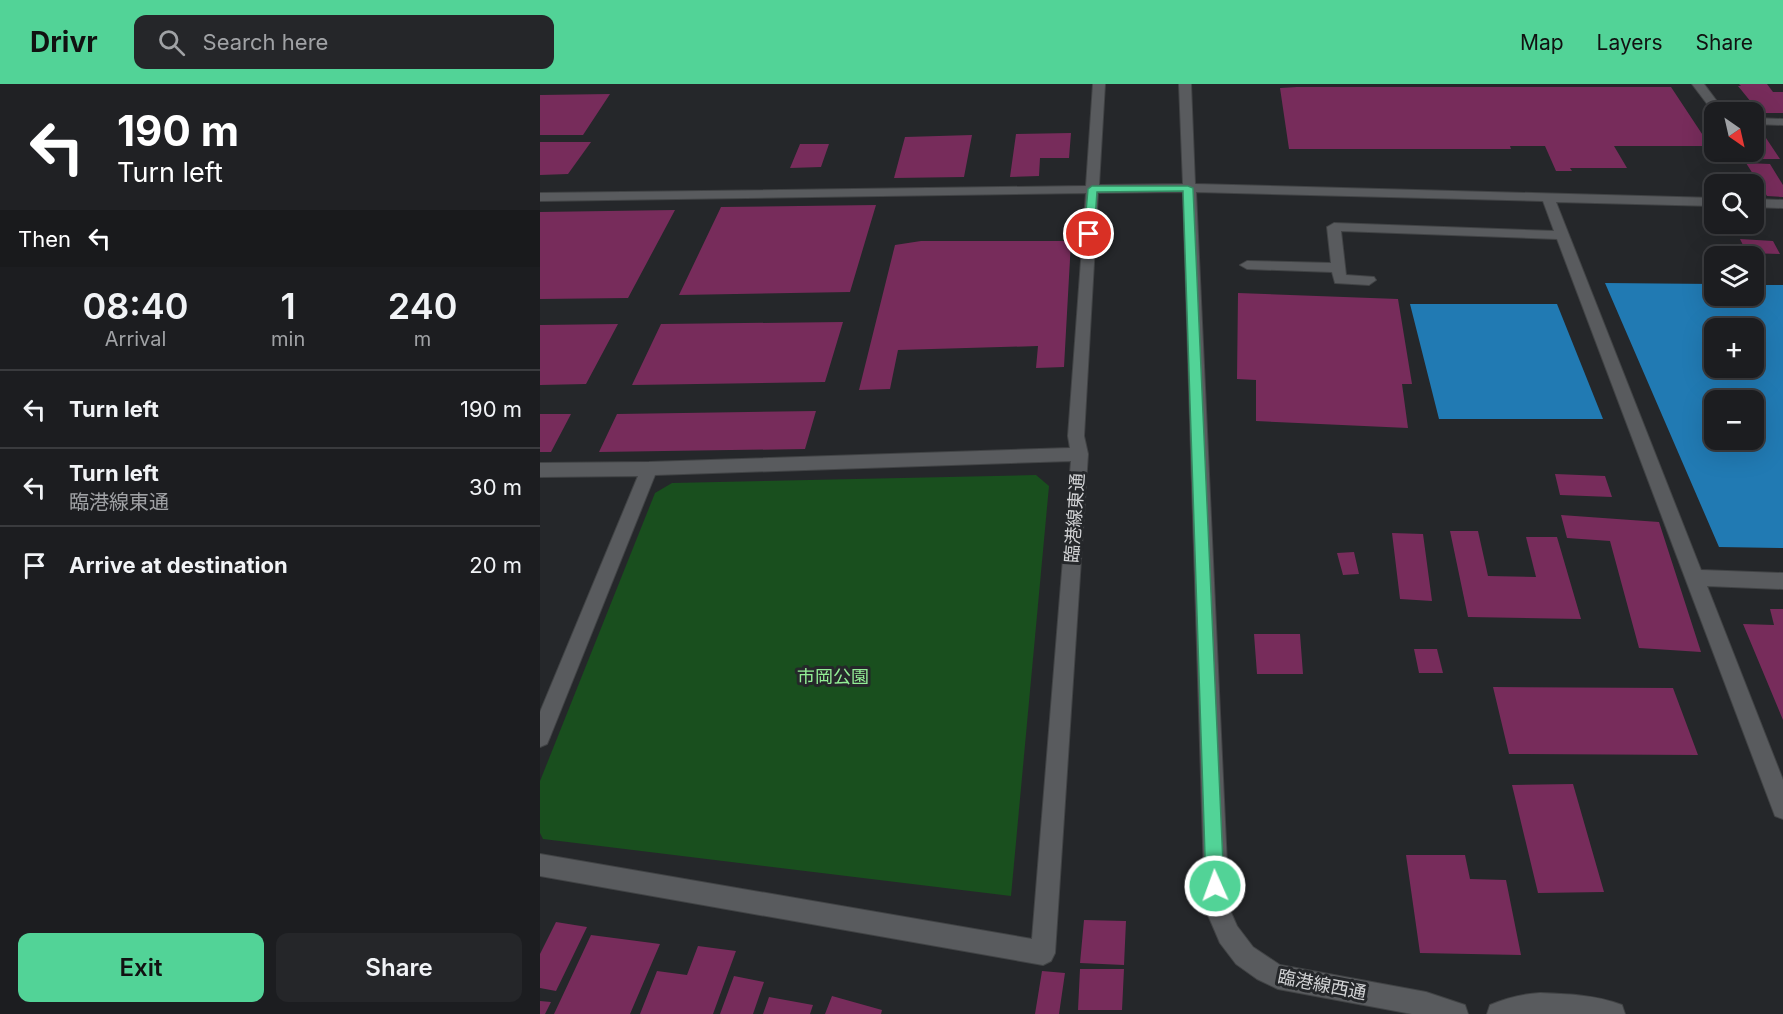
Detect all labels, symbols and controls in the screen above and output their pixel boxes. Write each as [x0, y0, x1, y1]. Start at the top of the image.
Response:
search box [134, 15, 554, 69]
text: Drivr [30, 25, 98, 59]
icon: search [155, 26, 188, 59]
text: Search here [203, 29, 328, 55]
text: Map [1520, 30, 1564, 55]
text: Layers [1597, 30, 1663, 55]
text: Share [1696, 30, 1753, 55]
north arrow [1704, 102, 1764, 162]
map controls [1704, 102, 1764, 450]
text: 190 m [117, 105, 239, 156]
icon: left [18, 108, 96, 186]
text: Turn left [117, 156, 223, 189]
button: search [1704, 174, 1764, 234]
pin [1063, 208, 1114, 259]
icon: arrive [1072, 217, 1105, 250]
icon: left [83, 222, 116, 255]
text: Then [18, 226, 71, 252]
button: layers [1704, 246, 1764, 306]
text: 08:40 [83, 284, 189, 328]
text: 1 [281, 284, 296, 328]
text: 240 [388, 284, 457, 328]
button: + [1704, 318, 1764, 378]
text: Arrival [105, 327, 166, 351]
text: min [271, 327, 305, 351]
text: m [414, 327, 431, 351]
button: − [1704, 390, 1764, 450]
icon: left [18, 393, 51, 426]
text: Turn left [69, 396, 159, 422]
text: 190 m [460, 396, 522, 422]
text: Turn left [69, 460, 159, 486]
icon: left [18, 471, 51, 504]
street label: 臨港線東通 [1061, 472, 1088, 564]
text: 30 m [469, 474, 522, 500]
text: 臨港線東通 [69, 490, 169, 514]
icon: arrive [18, 549, 51, 582]
text: Arrive at destination [69, 552, 288, 578]
text: 20 m [469, 552, 522, 578]
park label: 市岡公園 [797, 666, 869, 687]
position arrow [1183, 854, 1247, 918]
button: Exit [18, 933, 264, 1002]
button: Share [276, 933, 522, 1002]
street label: 臨港線西通 [1276, 966, 1368, 1003]

